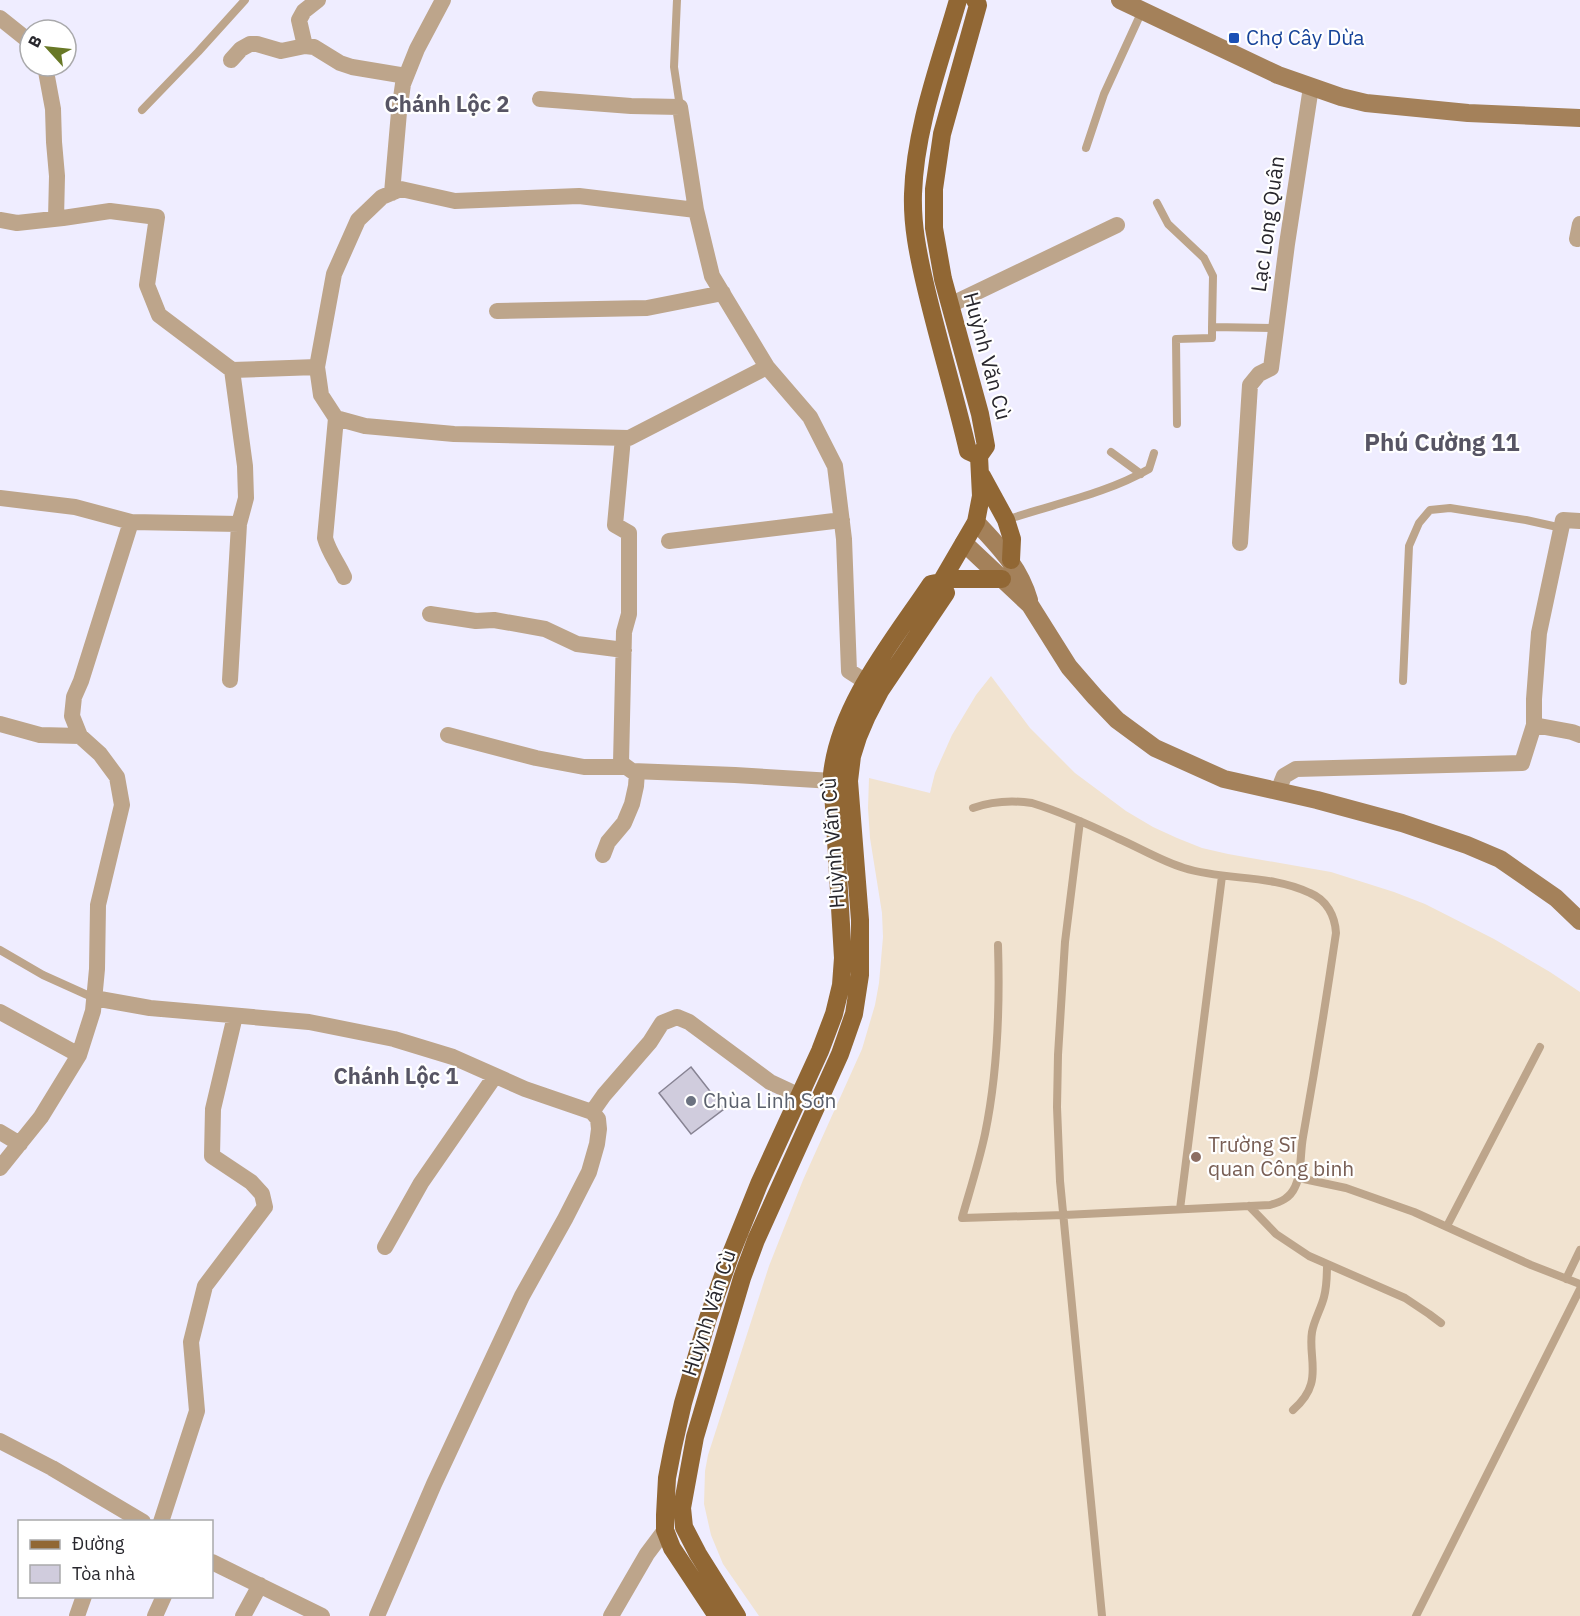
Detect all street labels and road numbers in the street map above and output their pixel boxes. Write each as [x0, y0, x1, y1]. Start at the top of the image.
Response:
street label: Lạc Long Quân [1244, 154, 1290, 294]
street label: Huỳnh Văn Cù [957, 289, 1018, 423]
street label: Huỳnh Văn Cù [813, 777, 851, 910]
street label: Huỳnh Văn Cù [674, 1246, 742, 1379]

